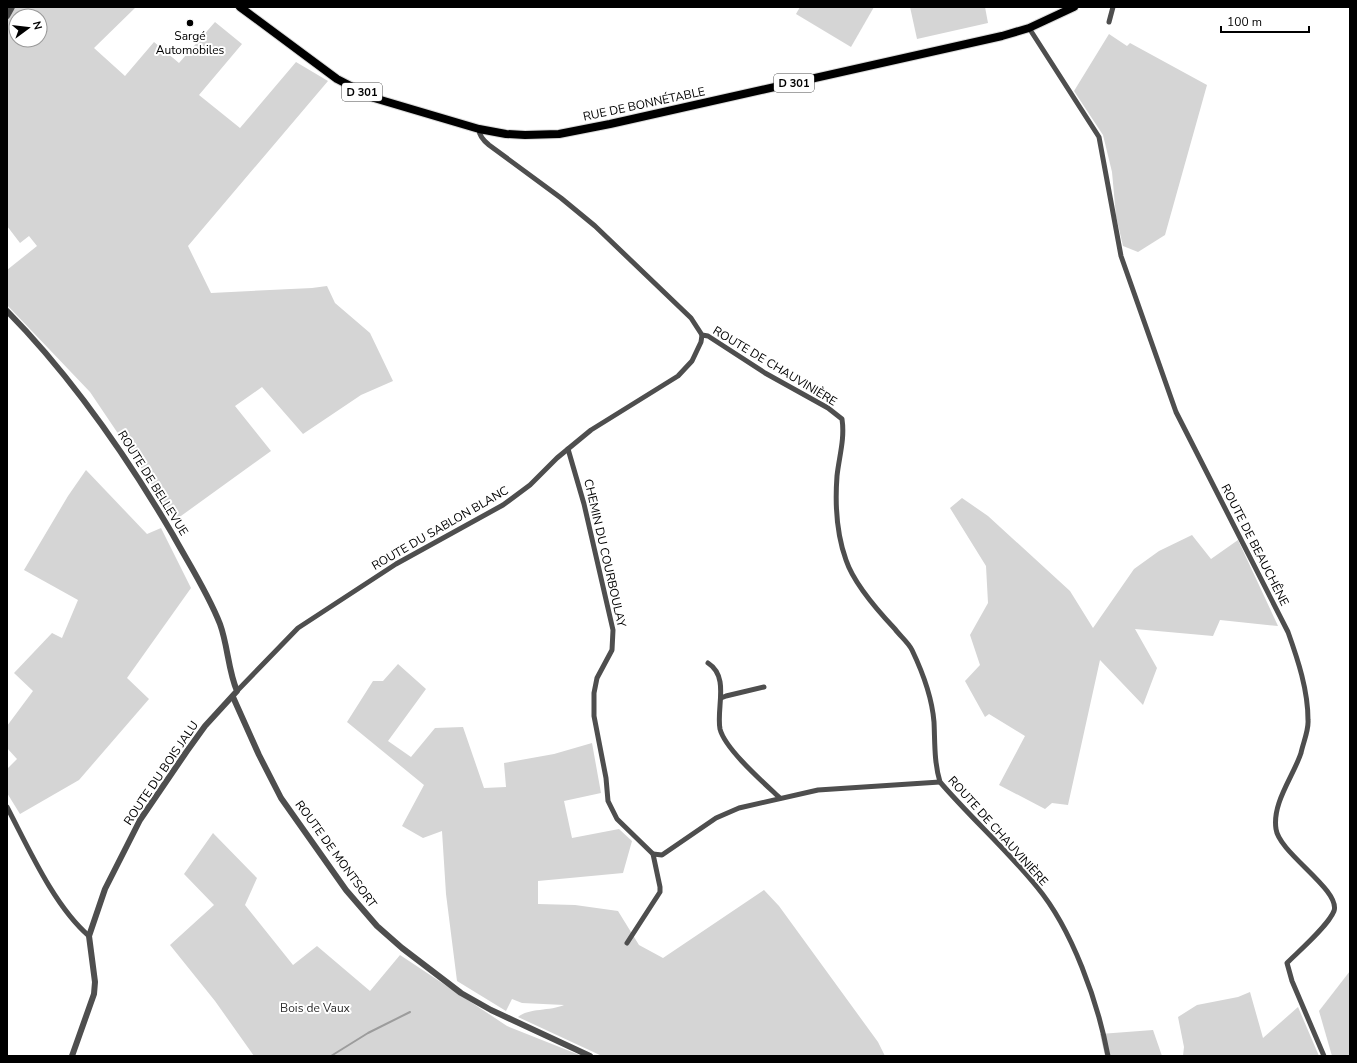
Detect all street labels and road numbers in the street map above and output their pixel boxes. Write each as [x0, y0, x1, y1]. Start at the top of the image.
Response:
road number: D 301 [774, 74, 814, 92]
road number: D 301 [342, 83, 382, 101]
street label: RUE DE BONNÉTABLE [581, 83, 707, 125]
street label: ROUTE DE CHAUVINIÈRE [710, 323, 840, 409]
street label: ROUTE DE BELLEVUE [114, 427, 192, 539]
street label: CHEMIN DU COURBOULAY [580, 477, 630, 629]
street label: ROUTE DE BEAUCHÊNE [1217, 481, 1293, 609]
street label: ROUTE DU SABLON BLANC [369, 482, 511, 574]
street label: ROUTE DU BOIS JALU [120, 718, 202, 828]
street label: ROUTE DE CHAUVINIÈRE [944, 773, 1052, 889]
street label: ROUTE DE MONTSORT [292, 797, 381, 912]

